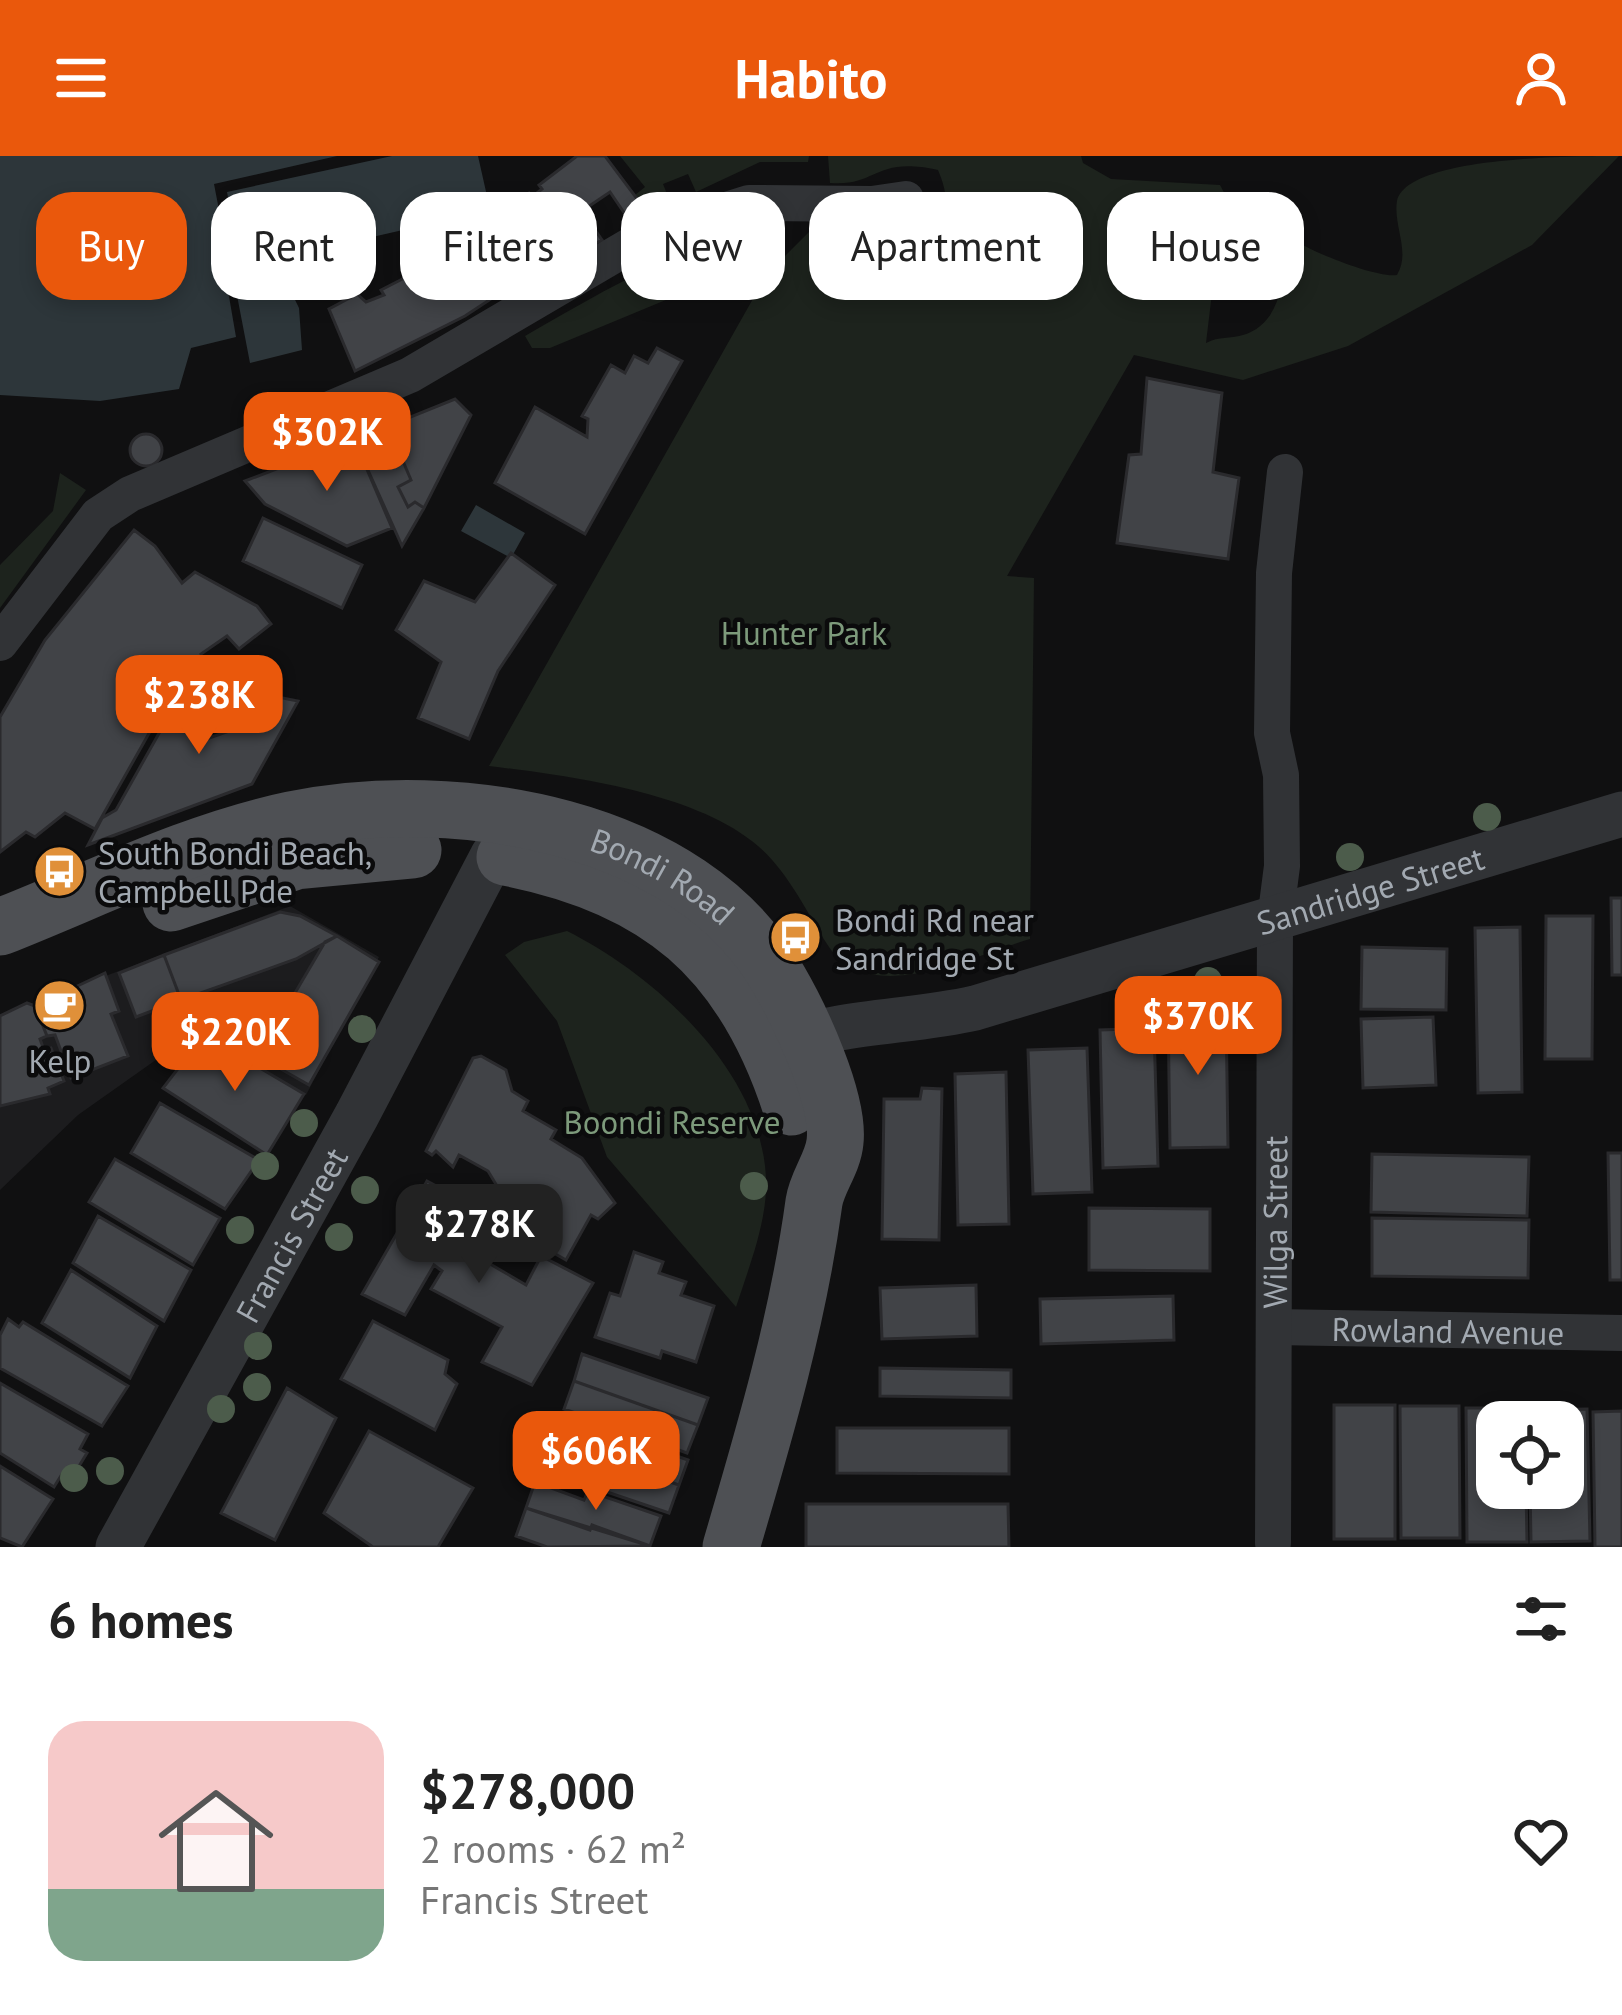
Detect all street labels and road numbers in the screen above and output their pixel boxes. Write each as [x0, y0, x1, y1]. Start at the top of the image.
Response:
street label: Bondi Road [585, 817, 745, 933]
street label: Sandridge Street [1251, 835, 1489, 944]
street label: Wilga Street [1252, 1135, 1296, 1309]
street label: Francis Street [225, 1140, 356, 1330]
street label: Rowland Avenue [1331, 1307, 1565, 1353]

